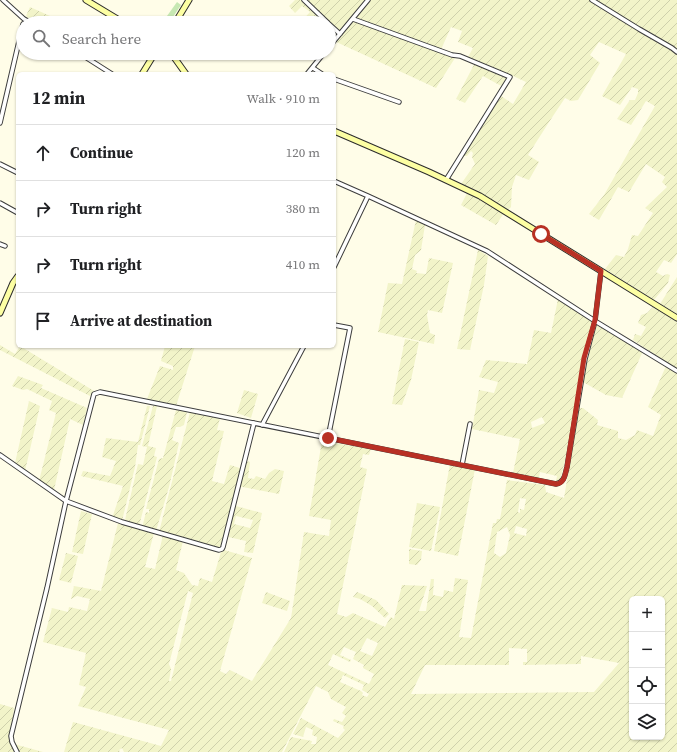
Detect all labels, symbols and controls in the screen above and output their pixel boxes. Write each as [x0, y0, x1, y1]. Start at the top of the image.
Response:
search box [16, 16, 336, 60]
icon: search [30, 27, 52, 49]
text: Search here [62, 28, 141, 49]
text: 12 min [32, 86, 85, 110]
text: Walk · 910 m [247, 90, 320, 107]
icon: ahead [32, 142, 54, 164]
text: Continue [70, 142, 133, 163]
text: 120 m [286, 144, 320, 161]
icon: right [32, 198, 54, 220]
text: Turn right [70, 198, 142, 219]
text: 380 m [286, 200, 320, 217]
route start [532, 225, 550, 243]
icon: right [32, 254, 54, 276]
text: Turn right [70, 254, 142, 275]
text: 410 m [286, 256, 320, 273]
icon: arrive [32, 310, 54, 332]
text: Arrive at destination [70, 310, 212, 331]
route end [319, 429, 337, 447]
map controls [629, 596, 665, 740]
button: + [629, 596, 665, 632]
button: − [629, 632, 665, 668]
button: locate [629, 668, 665, 704]
button: layers [629, 704, 665, 740]

